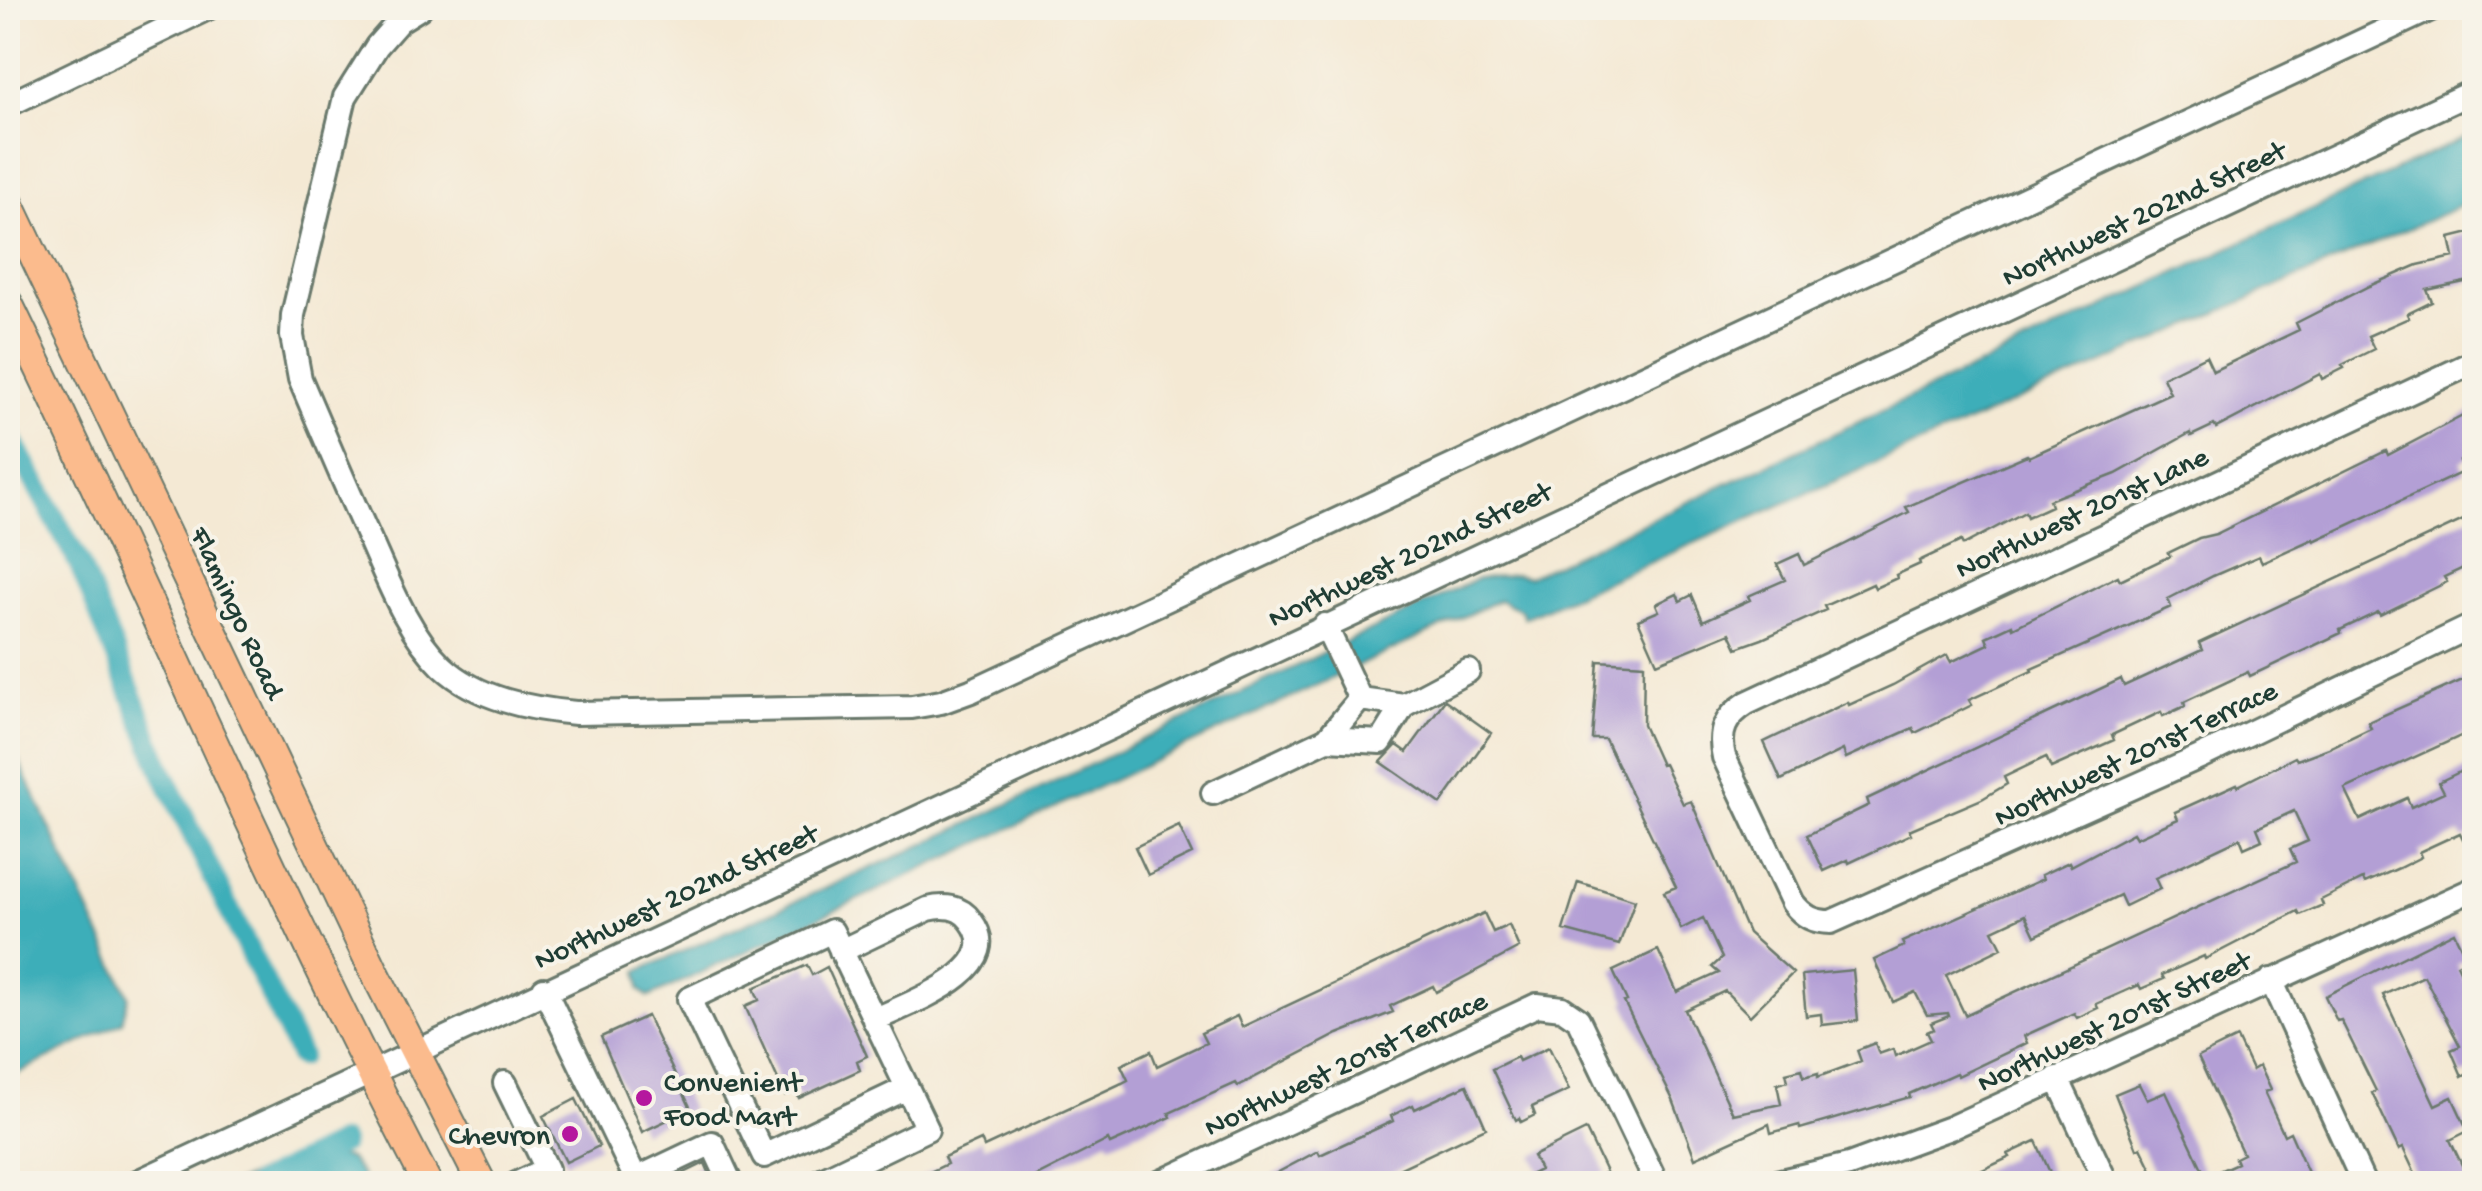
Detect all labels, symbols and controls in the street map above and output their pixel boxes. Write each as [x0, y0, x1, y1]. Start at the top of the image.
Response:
street label: Northwest 202nd Street [1998, 134, 2295, 297]
street label: Northwest 201st Lane [1951, 441, 2215, 589]
street label: Northwest 202nd Street [1264, 475, 1561, 638]
street label: Flamingo Road [179, 521, 291, 708]
street label: Northwest 201st Terrace [1990, 675, 2284, 837]
street label: Northwest 202nd Street [530, 817, 827, 980]
street label: Northwest 201st Street [1973, 944, 2260, 1103]
street label: Northwest 201st Terrace [1200, 985, 1494, 1147]
place label: Convenient Food Mart [663, 1068, 804, 1137]
marker: Convenient Food Mart [633, 1087, 655, 1109]
place label: Chevron [448, 1121, 550, 1156]
marker: Chevron [559, 1123, 581, 1145]

